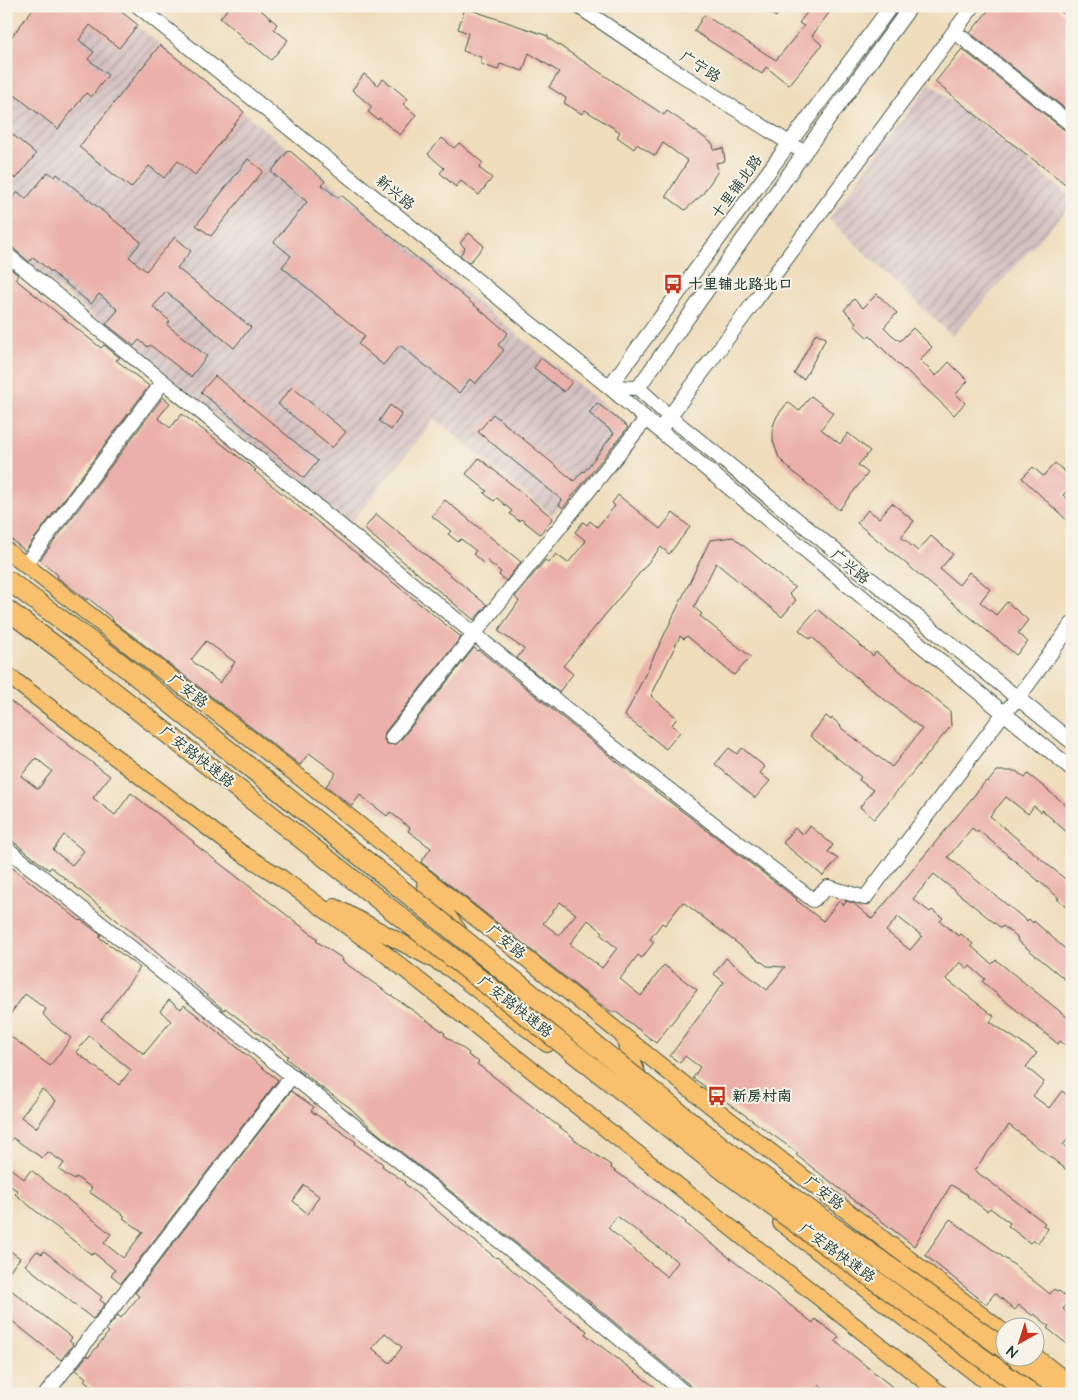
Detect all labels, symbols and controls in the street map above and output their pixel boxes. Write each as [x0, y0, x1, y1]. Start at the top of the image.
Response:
street label: 广宁路 [675, 46, 725, 88]
street label: 十里铺北路 [706, 150, 768, 224]
street label: 新兴路 [371, 171, 419, 215]
bus stop icon: 十里铺北路北口 [662, 273, 684, 295]
place label: 十里铺北路北口 [688, 274, 793, 295]
street label: 广兴路 [826, 545, 874, 589]
street label: 广安路 [164, 669, 212, 713]
street label: 广安路快速路 [155, 721, 239, 793]
street label: 广安路 [482, 920, 530, 964]
street label: 广安路快速路 [473, 971, 557, 1043]
bus stop icon: 新房村南 [706, 1085, 728, 1107]
place label: 新房村南 [732, 1086, 792, 1107]
street label: 广安路 [800, 1171, 848, 1215]
street label: 广安路快速路 [794, 1218, 880, 1288]
north arrow [996, 1318, 1046, 1368]
text: N [1003, 1341, 1022, 1362]

